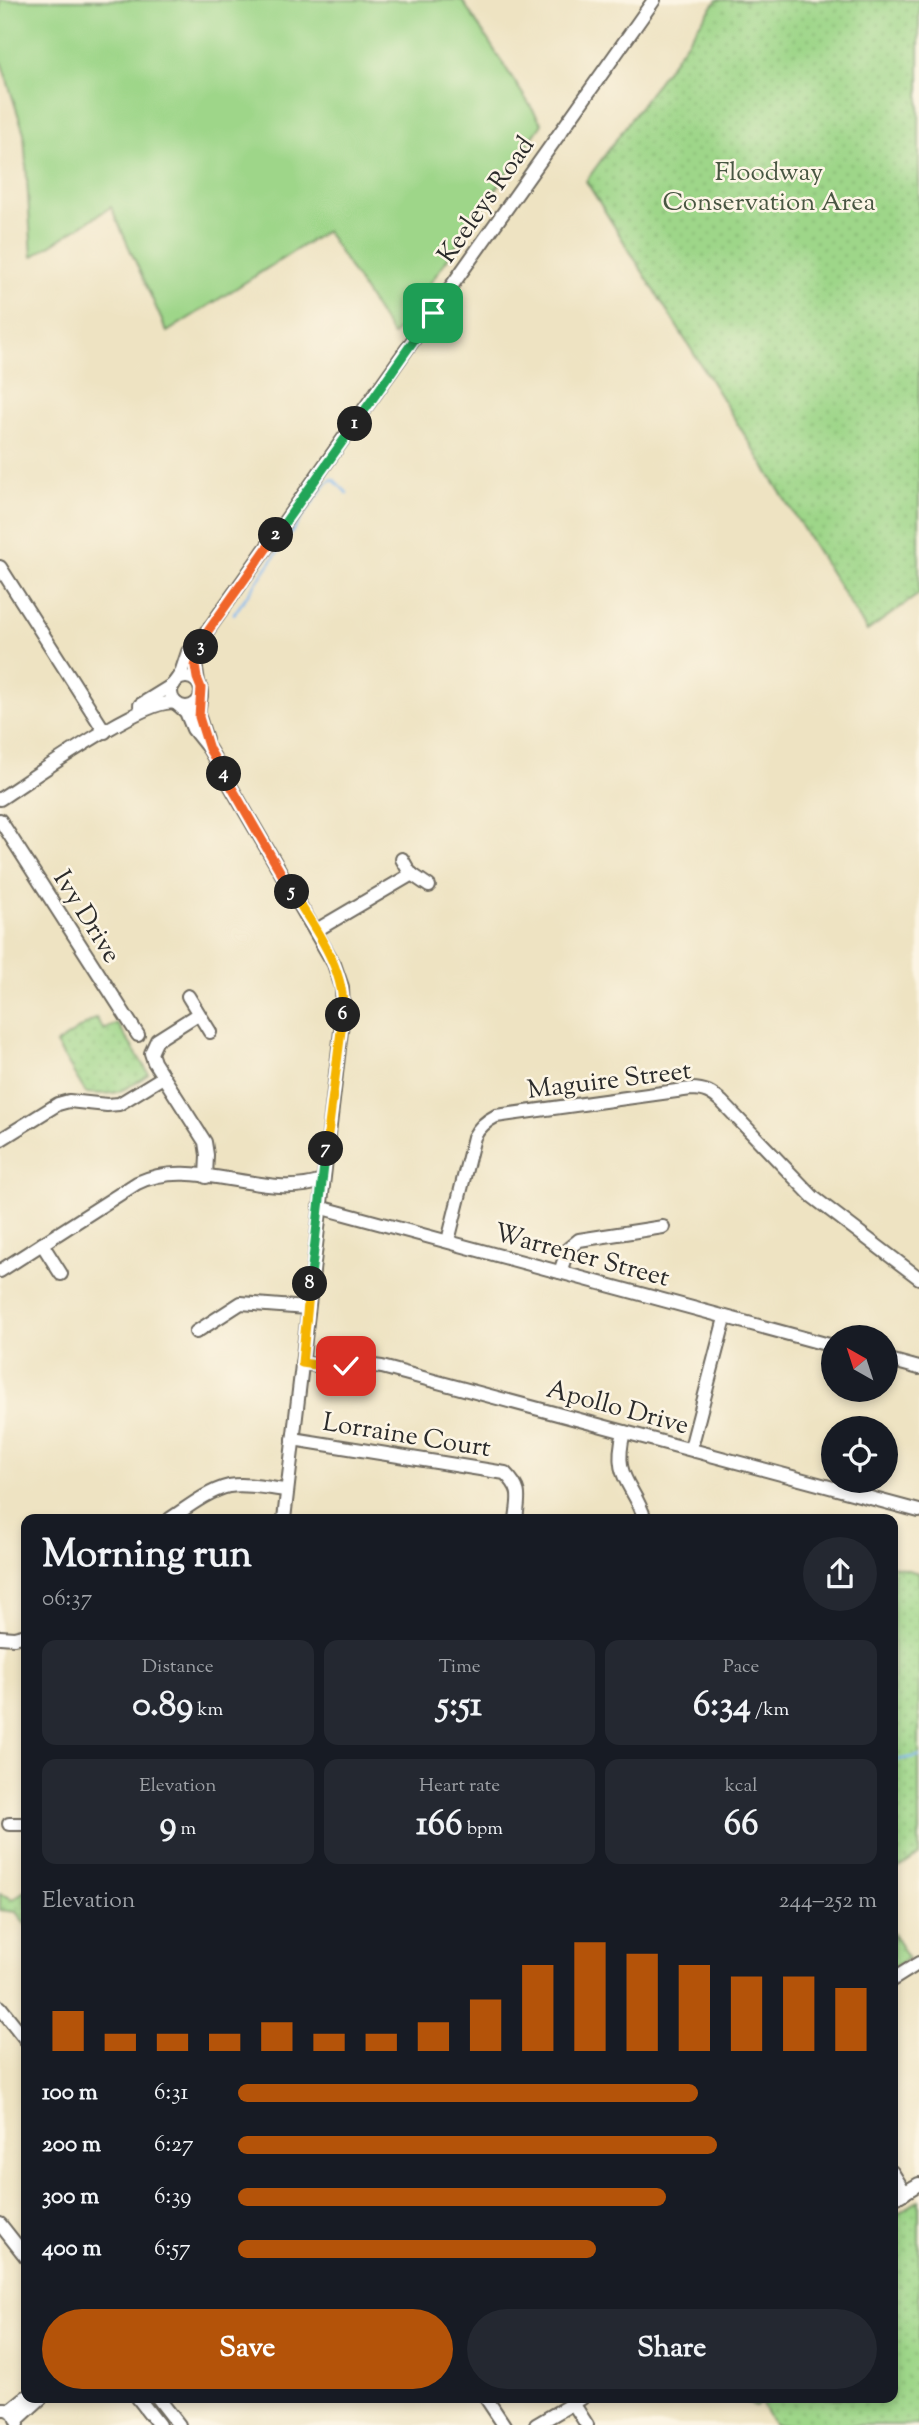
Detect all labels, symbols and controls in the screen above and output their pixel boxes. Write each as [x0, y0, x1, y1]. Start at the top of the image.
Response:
street label: Keeleys Road [430, 129, 545, 272]
park label: Floodway Conservation Area [663, 155, 875, 222]
pin [403, 283, 463, 343]
icon: arrive [414, 294, 452, 332]
pin: 1 [338, 406, 372, 442]
text: 1 [351, 410, 358, 437]
pin: 2 [258, 518, 294, 552]
text: 2 [271, 521, 280, 548]
pin: 3 [184, 630, 218, 664]
text: 3 [197, 633, 204, 660]
pin: 4 [206, 756, 242, 792]
text: 4 [219, 760, 228, 787]
street label: Ivy Drive [43, 864, 129, 971]
pin: 5 [274, 874, 310, 910]
text: 5 [288, 878, 295, 905]
pin: 6 [326, 998, 360, 1032]
text: 6 [338, 1001, 347, 1028]
street label: Maguire Street [525, 1053, 694, 1110]
pin: 7 [308, 1132, 344, 1166]
text: 7 [321, 1135, 330, 1162]
street label: Warrener Street [490, 1215, 673, 1298]
pin: 8 [292, 1266, 328, 1302]
text: 8 [305, 1270, 314, 1297]
north arrow [821, 1325, 898, 1402]
map controls [821, 1325, 898, 1493]
pin [316, 1336, 376, 1396]
icon: check [327, 1347, 365, 1385]
street label: Apollo Drive [542, 1372, 693, 1445]
street label: Lorraine Court [320, 1405, 493, 1468]
button: locate [821, 1416, 898, 1493]
text: Morning run [42, 1530, 252, 1584]
button: share [803, 1537, 877, 1611]
text: 06:37 [42, 1583, 92, 1616]
text: Distance [142, 1654, 214, 1681]
text: Time [438, 1654, 481, 1681]
text: Pace [723, 1654, 759, 1681]
text: 0.89 [132, 1681, 193, 1732]
text: 5:51 [437, 1681, 482, 1732]
text: 6:34 [693, 1681, 751, 1732]
text: km [193, 1697, 223, 1724]
text: /km [751, 1697, 789, 1724]
text: Elevation [139, 1773, 216, 1800]
text: Heart rate [419, 1773, 500, 1800]
text: kcal [725, 1773, 757, 1800]
text: 9 [159, 1800, 176, 1851]
text: 166 [416, 1800, 463, 1851]
text: 66 [724, 1800, 759, 1851]
text: m [176, 1816, 196, 1843]
text: bpm [463, 1816, 503, 1843]
text: Elevation [42, 1885, 135, 1918]
text: 244–252 m [779, 1885, 877, 1918]
text: 100 m [42, 2077, 98, 2110]
text: 6:31 [154, 2077, 188, 2110]
text: 200 m [42, 2129, 101, 2162]
text: 6:27 [154, 2129, 193, 2162]
text: 300 m [42, 2181, 99, 2214]
text: 6:39 [154, 2181, 191, 2214]
text: 400 m [42, 2233, 102, 2266]
text: 6:57 [154, 2233, 191, 2266]
button: Save [42, 2309, 453, 2389]
button: Share [467, 2309, 877, 2389]

